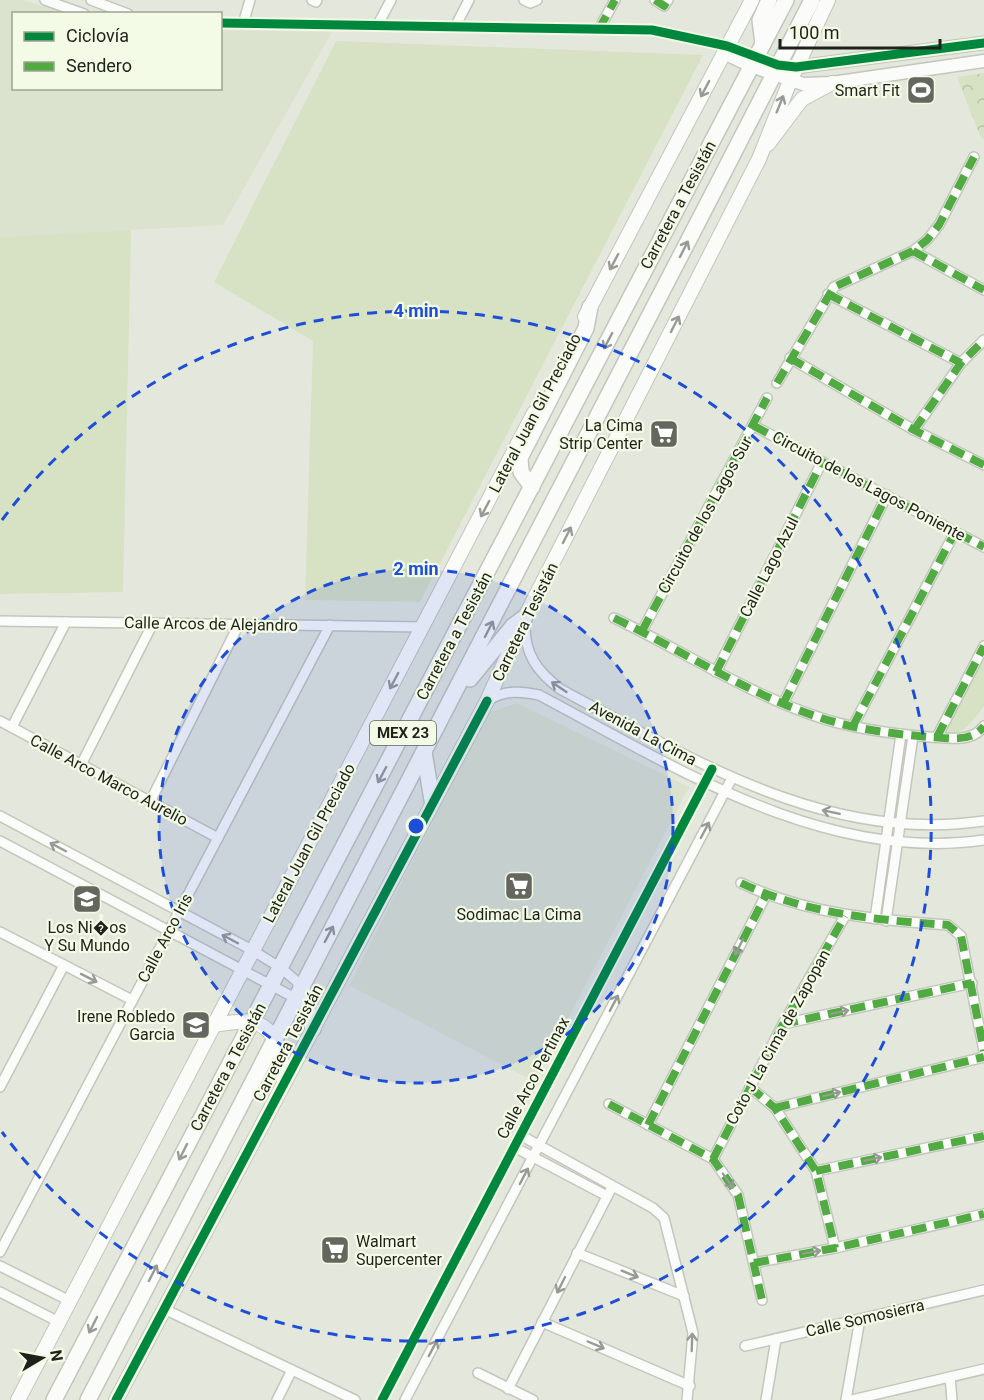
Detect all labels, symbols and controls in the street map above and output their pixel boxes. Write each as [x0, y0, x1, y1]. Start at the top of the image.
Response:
legend [12, 12, 222, 90]
scale bar [780, 12, 940, 50]
text: 100 m [789, 22, 840, 43]
text: Ciclovía [66, 25, 129, 46]
text: Sendero [66, 55, 132, 76]
sports icon: Smart Fit [905, 74, 937, 106]
one-way arrow [699, 80, 711, 97]
place label: Smart Fit [835, 81, 900, 100]
one-way arrow [776, 96, 787, 114]
street label: Carretera a Tesistán [636, 138, 720, 272]
one-way arrow [678, 241, 690, 259]
one-way arrow [608, 252, 619, 270]
text: 4 min [393, 300, 439, 321]
one-way arrow [669, 315, 681, 333]
street label: Lateral Juan Gil Preciado [485, 330, 585, 496]
one-way arrow [602, 332, 613, 350]
place label: La Cima Strip Center [559, 416, 644, 453]
supermarket icon: La Cima Strip Center [648, 418, 680, 450]
street label: Circuito de los Lagos Poniente [769, 427, 969, 545]
street label: Circuito de los Lagos Sur [654, 433, 756, 597]
one-way arrow [478, 499, 490, 517]
street label: Calle Lago Azul [736, 514, 802, 620]
one-way arrow [562, 527, 574, 545]
text: 2 min [393, 558, 439, 579]
street label: Carretera Tesistán [488, 559, 562, 685]
street label: Carretera a Tesistán [412, 569, 496, 703]
street label: Calle Arcos de Alejandro [124, 613, 298, 635]
one-way arrow [484, 620, 495, 638]
one-way arrow [388, 672, 399, 690]
one-way arrow [552, 681, 568, 693]
street label: Avenida La Cima [586, 697, 700, 769]
road number: MEX 23 [370, 721, 436, 745]
street label: Calle Arco Marco Aurelio [27, 730, 191, 830]
street label: Lateral Juan Gil Preciado [259, 760, 359, 926]
one-way arrow [375, 766, 387, 784]
one-way arrow [822, 806, 841, 817]
centre of rings [406, 816, 426, 836]
one-way arrow [699, 822, 711, 840]
one-way arrow [50, 841, 67, 853]
supermarket icon: Sodimac La Cima [503, 870, 535, 902]
school or university icon: Los Ni�os Y Su Mundo [71, 883, 103, 915]
street label: Calle Arco Iris [134, 890, 196, 986]
place label: Sodimac La Cima [457, 905, 581, 924]
place label: Los Ni�os Y Su Mundo [44, 916, 130, 955]
one-way arrow [324, 925, 335, 943]
one-way arrow [222, 933, 240, 944]
one-way arrow [733, 937, 744, 955]
street label: Coto J La Cima de Zapopan [722, 946, 834, 1128]
one-way arrow [80, 973, 98, 984]
street label: Carretera Tesistán [249, 981, 327, 1105]
one-way arrow [608, 995, 620, 1012]
street label: Carretera a Tesistán [186, 1000, 270, 1134]
one-way arrow [830, 1005, 849, 1017]
place label: Irene Robledo Garcia [77, 1007, 175, 1044]
school or university icon: Irene Robledo Garcia [180, 1009, 212, 1041]
street label: Calle Arco Pertinax [493, 1014, 573, 1142]
one-way arrow [822, 1087, 841, 1099]
one-way arrow [177, 1143, 189, 1160]
one-way arrow [863, 1153, 882, 1164]
one-way arrow [518, 1168, 530, 1185]
one-way arrow [722, 1173, 735, 1189]
place label: Walmart Supercenter [356, 1232, 442, 1269]
supermarket icon: Walmart Supercenter [319, 1234, 351, 1266]
one-way arrow [801, 1246, 821, 1257]
one-way arrow [148, 1265, 159, 1283]
one-way arrow [620, 1270, 639, 1281]
one-way arrow [554, 1276, 566, 1294]
street label: Calle Somosierra [804, 1295, 926, 1341]
one-way arrow [87, 1316, 99, 1334]
north arrow [12, 1328, 72, 1388]
one-way arrow [687, 1332, 698, 1352]
one-way arrow [428, 1340, 439, 1358]
one-way arrow [586, 1340, 605, 1351]
text: N [46, 1348, 67, 1363]

